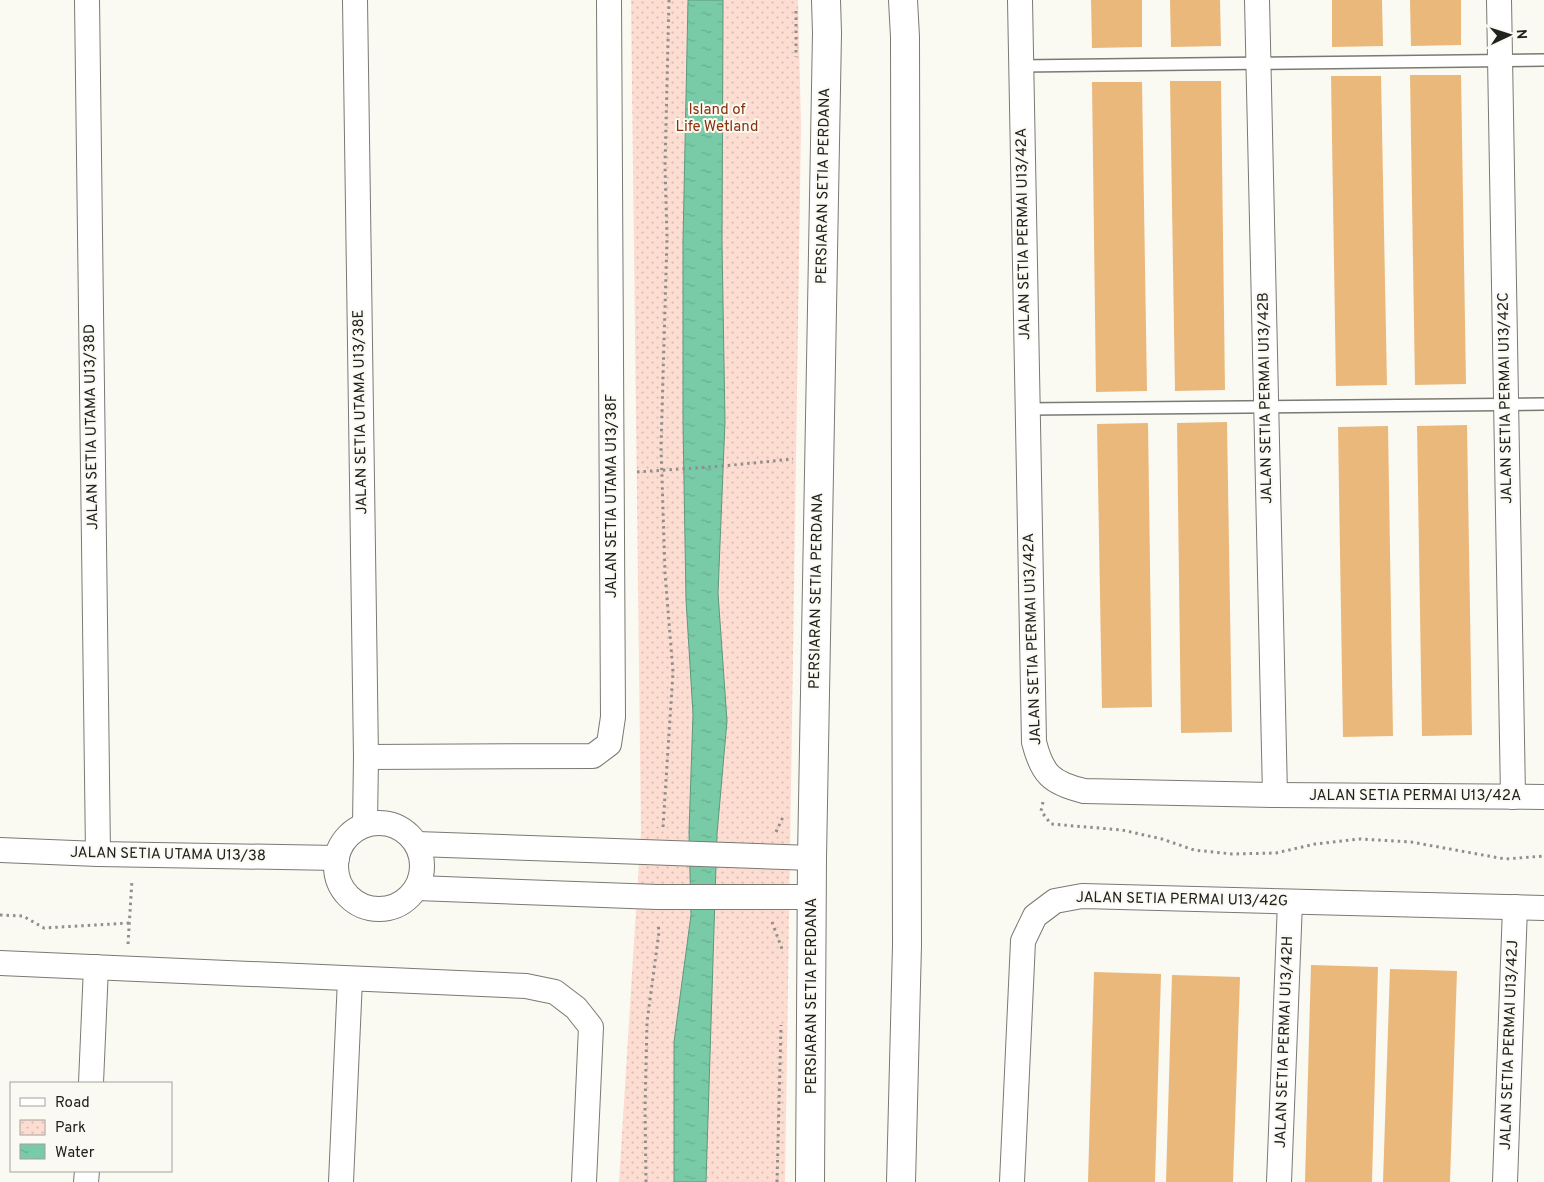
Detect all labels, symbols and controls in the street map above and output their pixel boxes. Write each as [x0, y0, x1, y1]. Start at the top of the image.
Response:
north arrow [1484, 10, 1534, 60]
text: N [1512, 29, 1529, 40]
street label: PERSIARAN SETIA PERDANA [813, 88, 835, 284]
park label: Island of Life Wetland [676, 101, 758, 137]
street label: JALAN SETIA PERMAI U13/42A [1013, 128, 1035, 340]
street label: JALAN SETIA PERMAI U13/42B [1255, 292, 1277, 504]
street label: JALAN SETIA PERMAI U13/42C [1495, 292, 1517, 504]
street label: JALAN SETIA UTAMA U13/38E [350, 309, 372, 515]
street label: JALAN SETIA UTAMA U13/38D [81, 324, 103, 530]
street label: JALAN SETIA UTAMA U13/38F [603, 394, 622, 598]
street label: PERSIARAN SETIA PERDANA [806, 493, 828, 689]
street label: JALAN SETIA PERMAI U13/42A [1020, 533, 1046, 745]
street label: JALAN SETIA PERMAI U13/42A [1309, 787, 1521, 806]
street label: JALAN SETIA UTAMA U13/38 [70, 844, 266, 866]
street label: JALAN SETIA PERMAI U13/42G [1076, 889, 1288, 911]
street label: PERSIARAN SETIA PERDANA [803, 898, 822, 1094]
street label: JALAN SETIA PERMAI U13/42H [1272, 935, 1298, 1149]
street label: JALAN SETIA PERMAI U13/42J [1497, 940, 1523, 1150]
legend [10, 1082, 172, 1172]
text: Road [55, 1094, 90, 1113]
text: Park [55, 1119, 86, 1138]
text: Water [55, 1144, 95, 1163]

